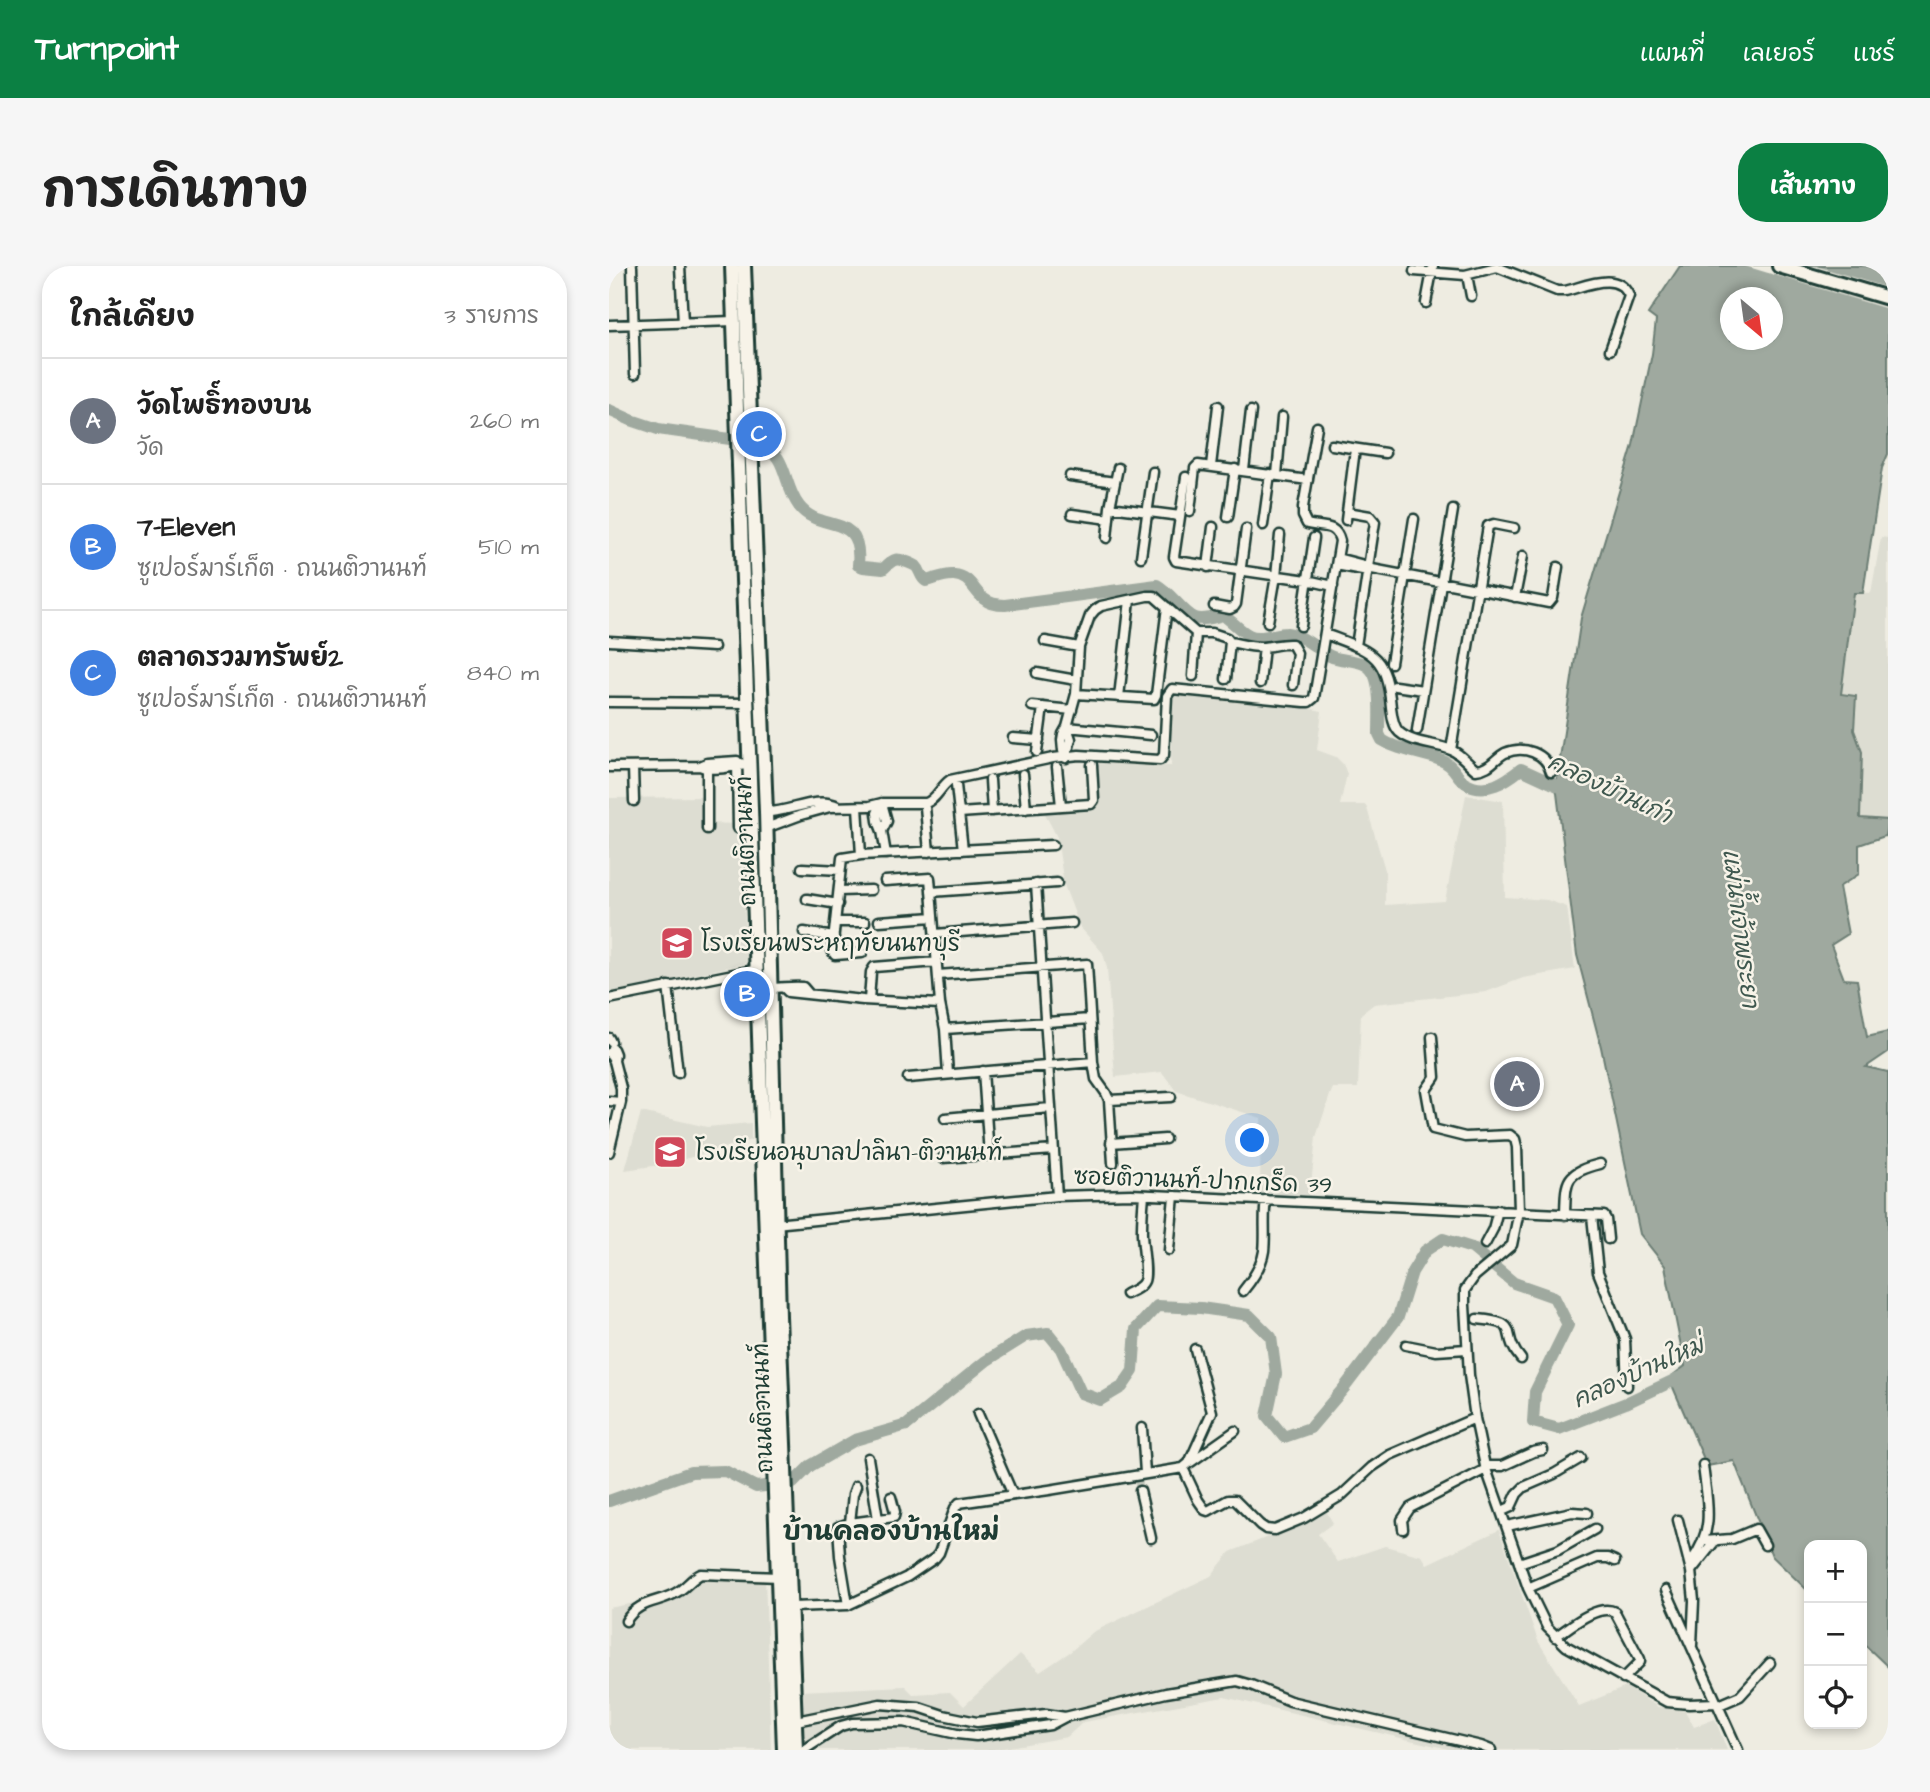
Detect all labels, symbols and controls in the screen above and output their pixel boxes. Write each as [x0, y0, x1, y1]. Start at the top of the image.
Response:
text: Turnpoint [35, 26, 179, 72]
text: แผนที่ [1640, 37, 1705, 71]
text: เลเยอร์ [1743, 37, 1815, 71]
text: แชร์ [1853, 37, 1895, 71]
button: เส้นทาง [1738, 143, 1888, 222]
text: การเดินทาง [42, 158, 308, 226]
north arrow [1720, 287, 1783, 350]
text: ใกล้เคียง [70, 296, 195, 338]
text: 3 รายการ [444, 300, 539, 332]
text: วัดโพธิ์ทองบน [137, 388, 312, 424]
text: A [86, 405, 100, 437]
text: 260 m [470, 405, 539, 437]
pin: C [736, 408, 782, 460]
text: วัด [137, 432, 164, 464]
text: 7-Eleven [137, 509, 235, 545]
text: B [85, 531, 101, 563]
text: 510 m [478, 531, 539, 563]
text: ซูเปอร์มาร์เก็ต · ถนนติวานนท์ [137, 553, 427, 585]
text: ตลาดรวมทรัพย์2 [137, 640, 343, 676]
text: C [85, 657, 101, 689]
text: 840 m [467, 657, 539, 689]
text: ซูเปอร์มาร์เก็ต · ถนนติวานนท์ [137, 684, 427, 716]
water label: คลองบ้านเก่า [1542, 745, 1678, 833]
street label: ถนนติวานนท์ [727, 775, 764, 907]
water label: แม่น้ำเจ้าพระยา [1713, 846, 1773, 1011]
school or university icon: โรงเรียนพระหฤทัยนนทบุรี [658, 924, 696, 962]
place label: โรงเรียนพระหฤทัยนนทบุรี [701, 927, 960, 961]
pin: B [724, 968, 770, 1020]
pin: A [1494, 1058, 1540, 1110]
your location [1235, 1123, 1269, 1157]
school or university icon: โรงเรียนอนุบาลปาลินา-ติวานนท์ [651, 1133, 689, 1171]
place label: โรงเรียนอนุบาลปาลินา-ติวานนท์ [695, 1136, 1002, 1170]
street label: ซอยติวานนท์-ปากเกร็ด 39 [1073, 1159, 1333, 1202]
water label: คลองบ้านใหม่ [1567, 1327, 1713, 1417]
street label: ถนนติวานนท์ [744, 1342, 781, 1474]
district label: บ้านคลองบ้านใหม่ [783, 1513, 999, 1550]
map controls [1804, 1540, 1867, 1729]
button: + [1804, 1540, 1867, 1603]
button: − [1804, 1603, 1867, 1666]
button: locate [1804, 1666, 1867, 1729]

